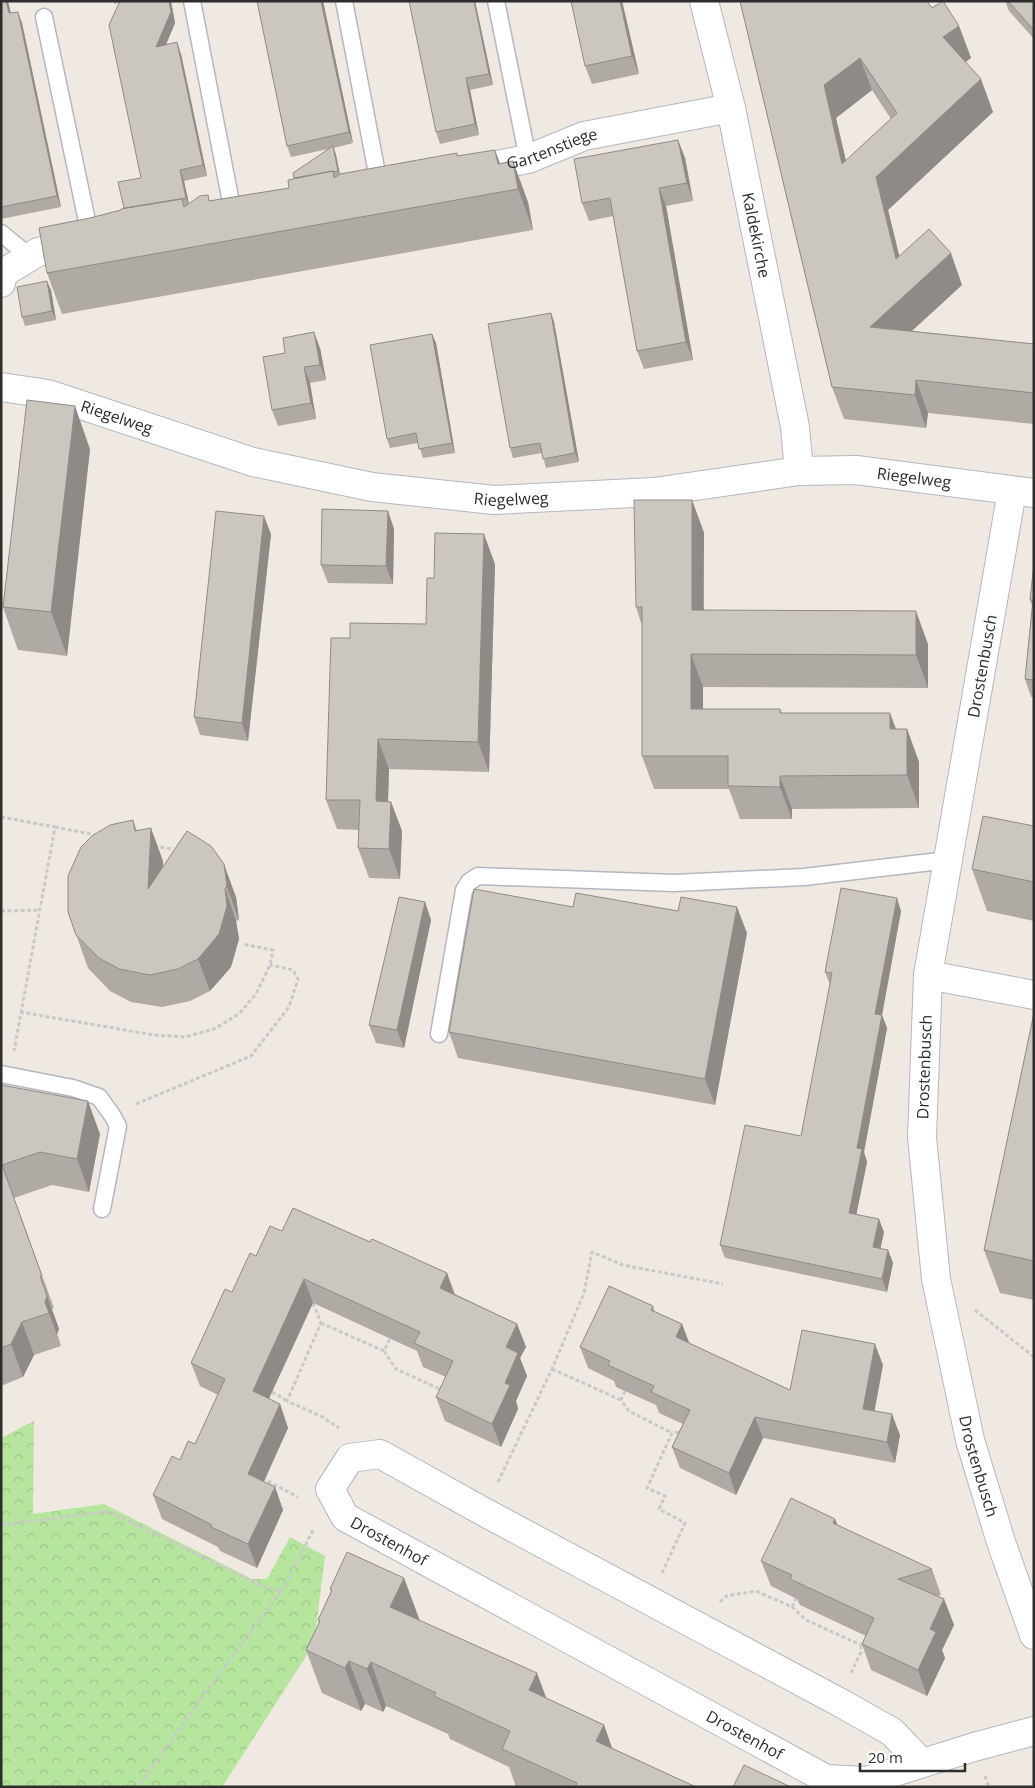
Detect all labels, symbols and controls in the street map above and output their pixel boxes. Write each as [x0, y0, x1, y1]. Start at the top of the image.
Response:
street label: Gartenstiege [505, 123, 599, 174]
street label: Kaldekirche [737, 190, 776, 280]
street label: Riegelweg [78, 395, 156, 439]
street label: Riegelweg [876, 462, 953, 493]
street label: Riegelweg [473, 486, 549, 511]
street label: Drostenbusch [962, 613, 1002, 719]
street label: Drostenbusch [911, 1014, 937, 1120]
street label: Drostenbusch [954, 1413, 1004, 1519]
street label: Drostenhof [347, 1511, 433, 1572]
street label: Drostenhof [702, 1705, 789, 1765]
scale bar [860, 1740, 965, 1772]
text: 20 m [868, 1747, 903, 1767]

